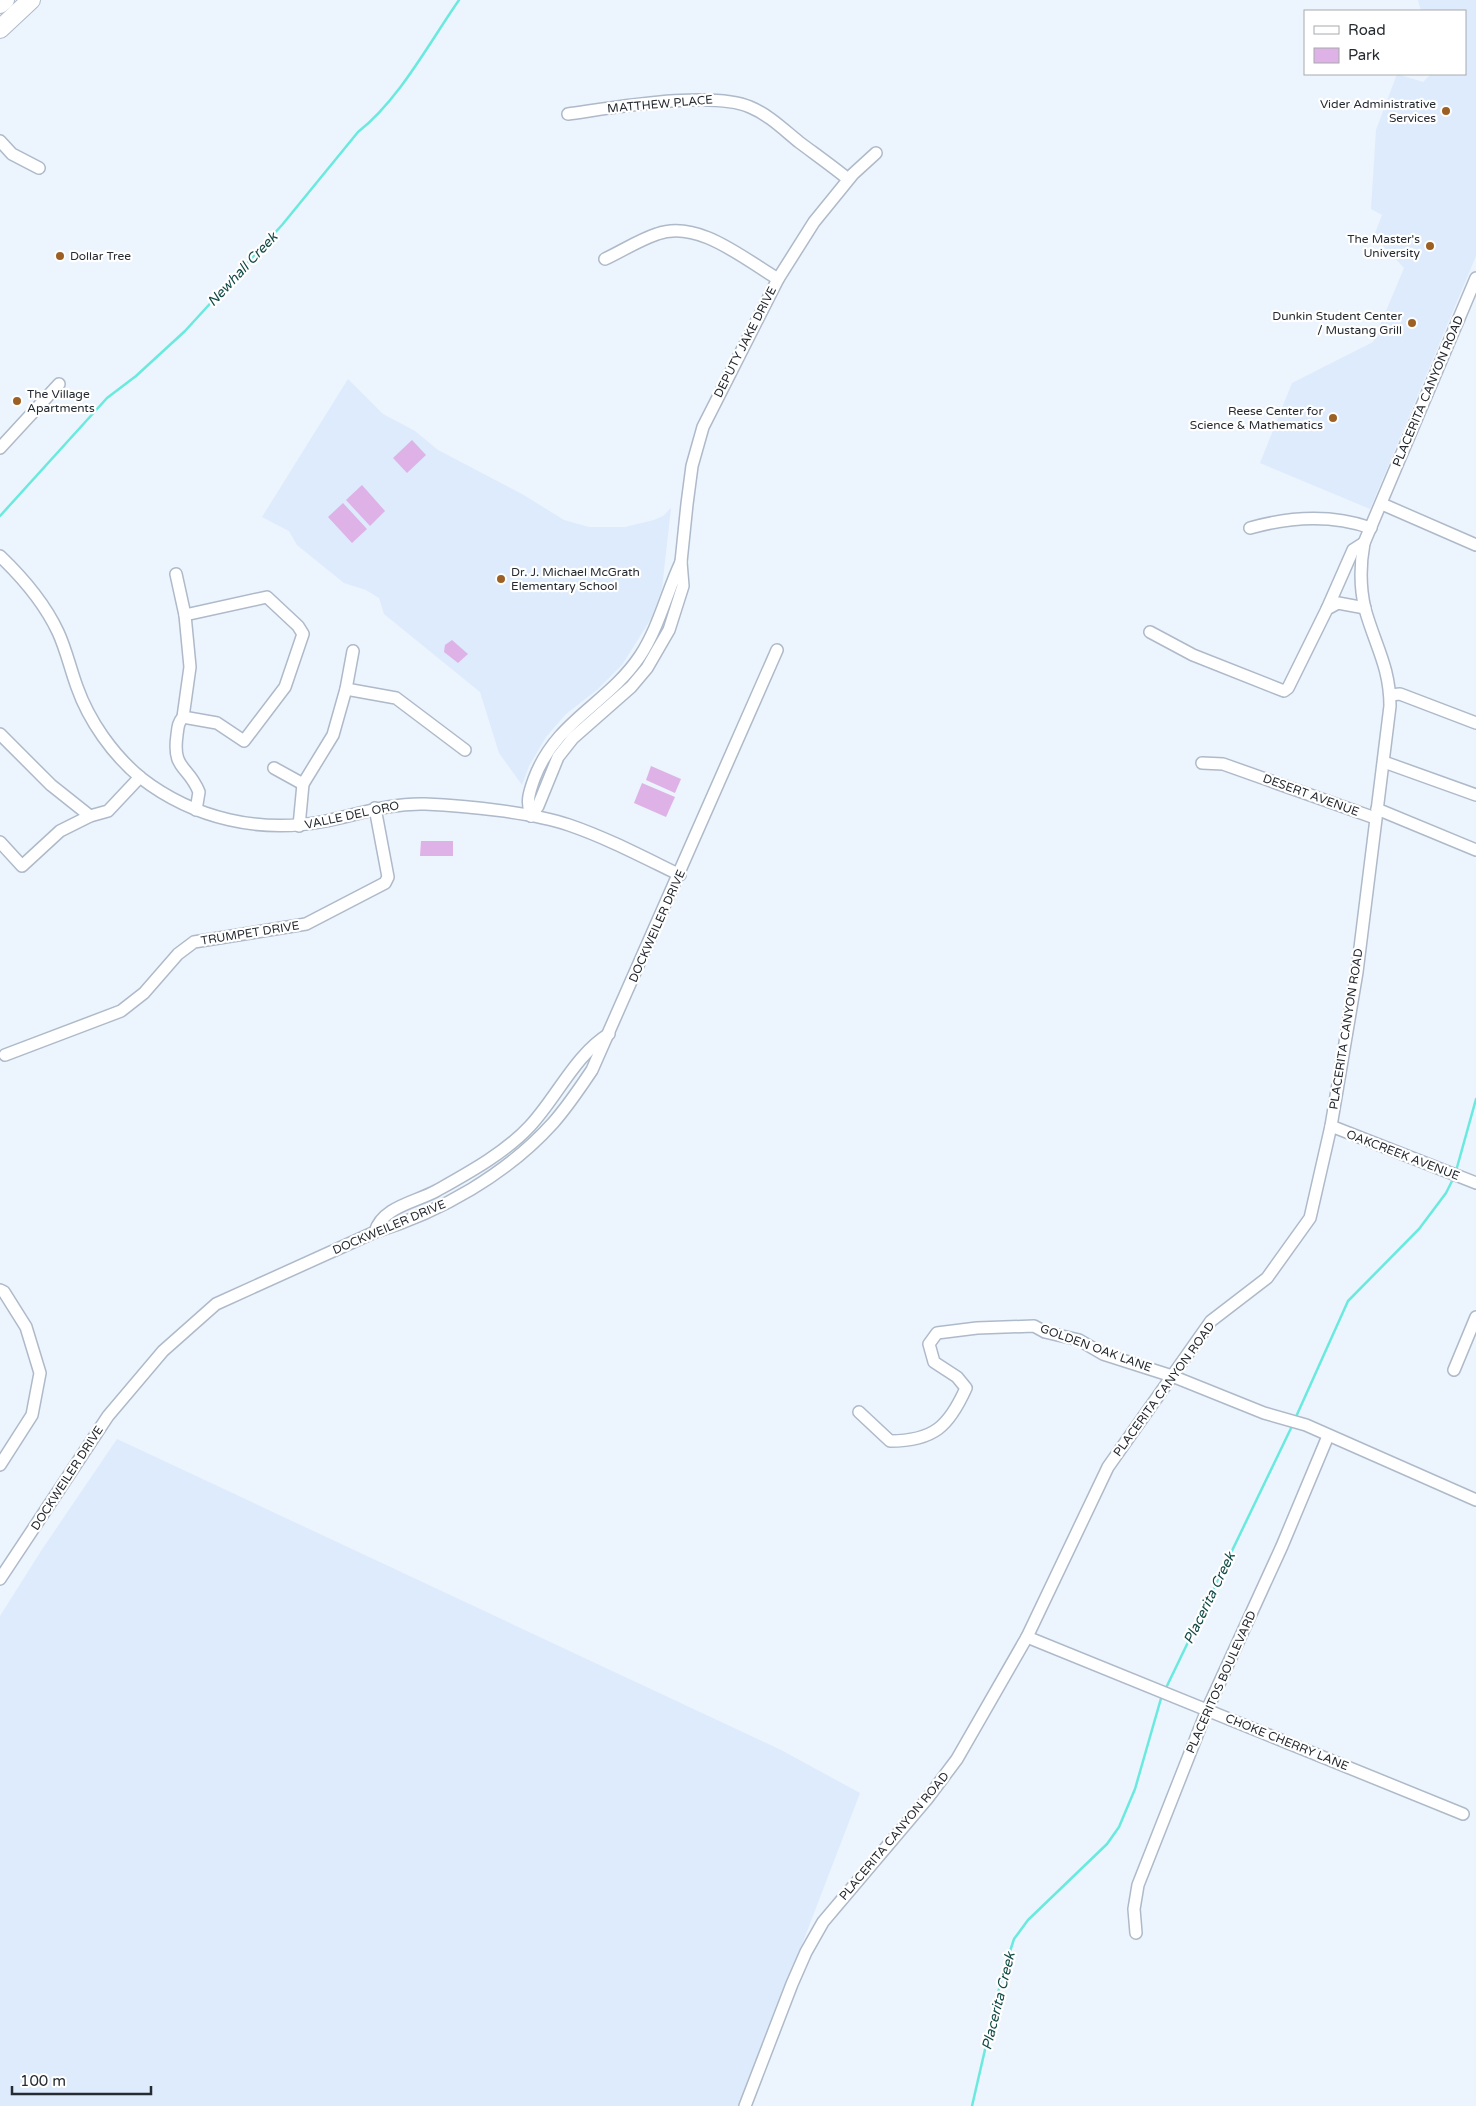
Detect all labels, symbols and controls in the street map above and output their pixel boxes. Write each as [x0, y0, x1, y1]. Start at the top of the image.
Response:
legend [1304, 10, 1466, 75]
text: Road [1348, 21, 1386, 39]
text: Park [1348, 46, 1380, 64]
street label: MATTHEW PLACE [607, 92, 714, 116]
place label: Vider Administrative Services [1320, 97, 1436, 125]
marker: Vider Administrative Services [1440, 105, 1452, 117]
water label: Newhall Creek [204, 228, 282, 310]
place label: The Master's University [1347, 232, 1421, 260]
marker: The Master's University [1424, 240, 1436, 252]
place label: Dollar Tree [70, 249, 131, 263]
marker: Dollar Tree [54, 250, 66, 262]
street label: DEPUTY JAKE DRIVE [711, 284, 779, 400]
place label: Dunkin Student Center / Mustang Grill [1272, 309, 1402, 337]
street label: PLACERITA CANYON ROAD [1390, 313, 1466, 469]
marker: Dunkin Student Center / Mustang Grill [1406, 317, 1418, 329]
place label: The Village Apartments [27, 387, 95, 415]
marker: The Village Apartments [11, 395, 23, 407]
place label: Reese Center for Science & Mathematics [1190, 404, 1323, 432]
marker: Reese Center for Science & Mathematics [1327, 412, 1339, 424]
place label: Dr. J. Michael McGrath Elementary School [511, 565, 640, 593]
marker: Dr. J. Michael McGrath Elementary School [495, 573, 507, 585]
street label: DESERT AVENUE [1261, 771, 1361, 819]
street label: VALLE DEL ORO [304, 798, 401, 832]
street label: DOCKWEILER DRIVE [626, 867, 688, 984]
street label: TRUMPET DRIVE [200, 918, 301, 948]
street label: PLACERITA CANYON ROAD [1326, 947, 1366, 1111]
street label: OAKCREEK AVENUE [1344, 1127, 1462, 1183]
street label: DOCKWEILER DRIVE [330, 1197, 448, 1257]
street label: PLACERITA CANYON ROAD [1110, 1319, 1218, 1459]
street label: GOLDEN OAK LANE [1038, 1321, 1154, 1375]
street label: DOCKWEILER DRIVE [28, 1423, 106, 1533]
water label: Placerita Creek [1180, 1548, 1240, 1647]
street label: PLACERITOS BOULEVARD [1183, 1608, 1259, 1756]
street label: CHOKE CHERRY LANE [1223, 1711, 1351, 1773]
street label: PLACERITA CANYON ROAD [836, 1769, 952, 1903]
water label: Placerita Creek [978, 1949, 1019, 2052]
scale bar [12, 2064, 151, 2096]
text: 100 m [20, 2072, 66, 2090]

